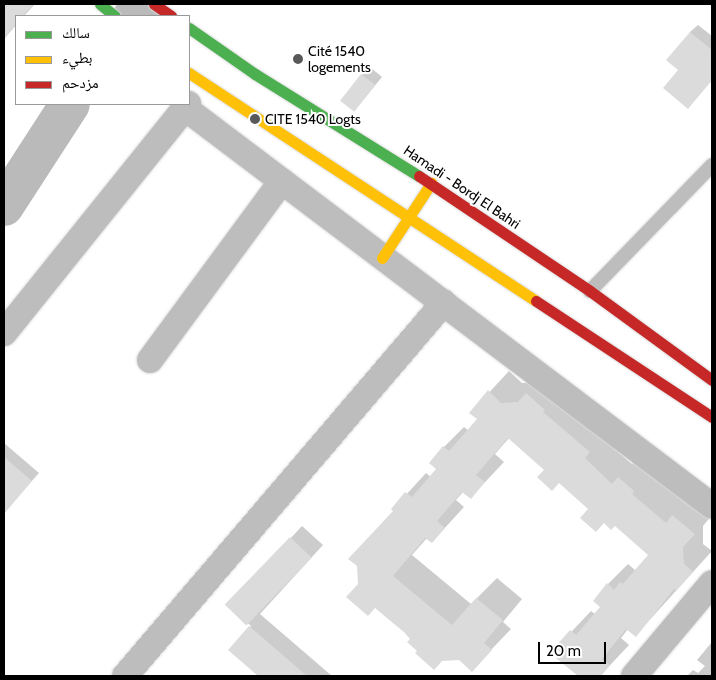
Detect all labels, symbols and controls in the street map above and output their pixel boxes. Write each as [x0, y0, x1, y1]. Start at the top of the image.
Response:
legend [15, 15, 190, 105]
text: سالك [62, 24, 90, 42]
place label: Cité 1540 logements [308, 43, 371, 75]
text: بطيء [62, 49, 92, 67]
marker: Cité 1540 logements [292, 53, 304, 65]
text: مزدحم [62, 74, 99, 92]
place label: CITE 1540 Logts [265, 111, 361, 127]
marker: CITE 1540 Logts [249, 113, 261, 125]
street label: Hamadi - Bordj El Bahri [401, 142, 523, 232]
scale bar [541, 632, 608, 664]
text: 20 m [546, 642, 581, 660]

